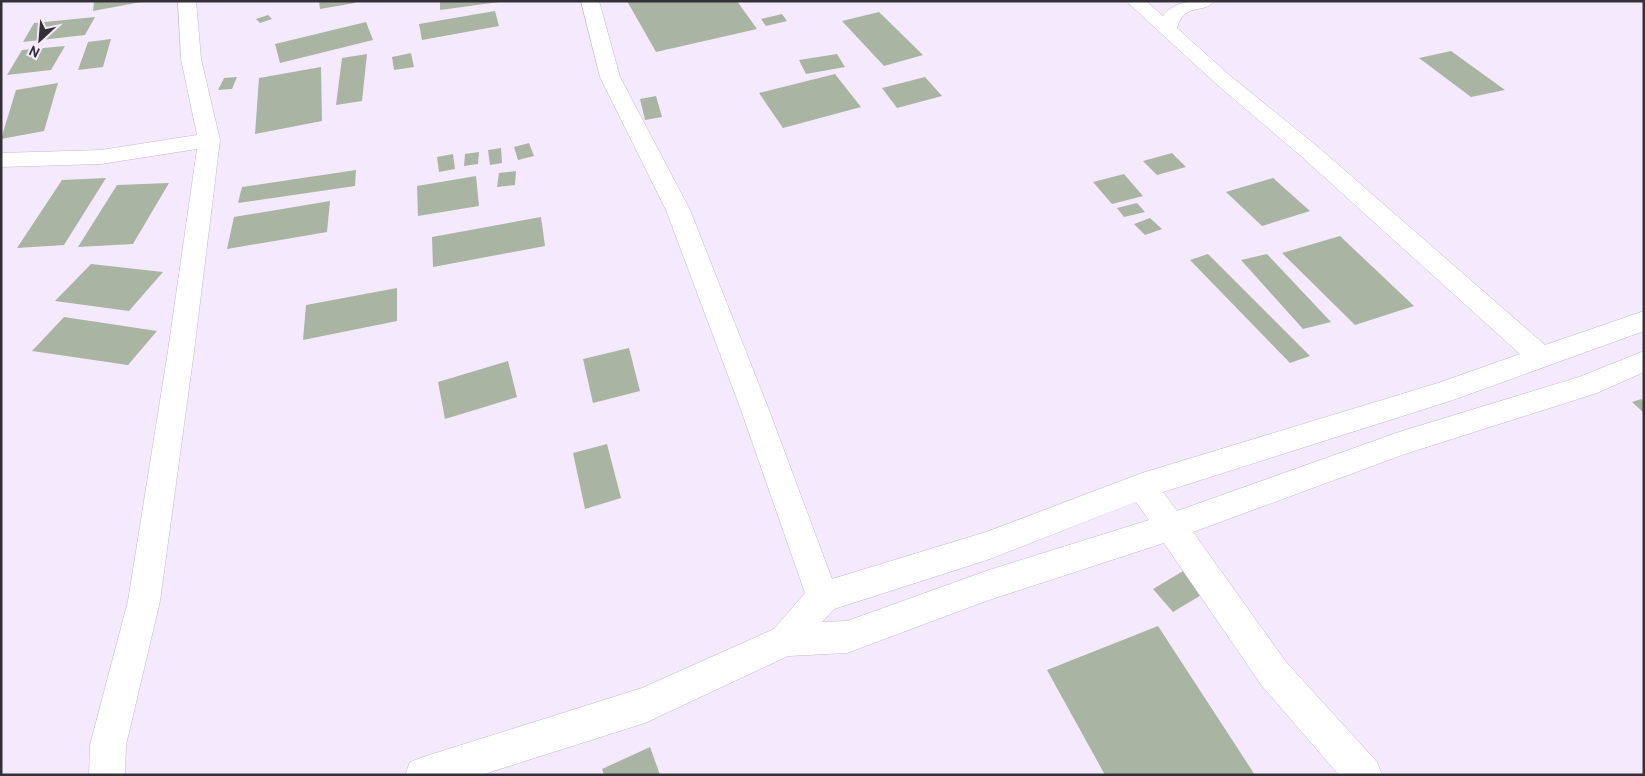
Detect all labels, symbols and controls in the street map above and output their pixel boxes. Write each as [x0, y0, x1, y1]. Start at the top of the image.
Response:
north arrow [15, 15, 65, 65]
text: N [27, 40, 43, 60]

